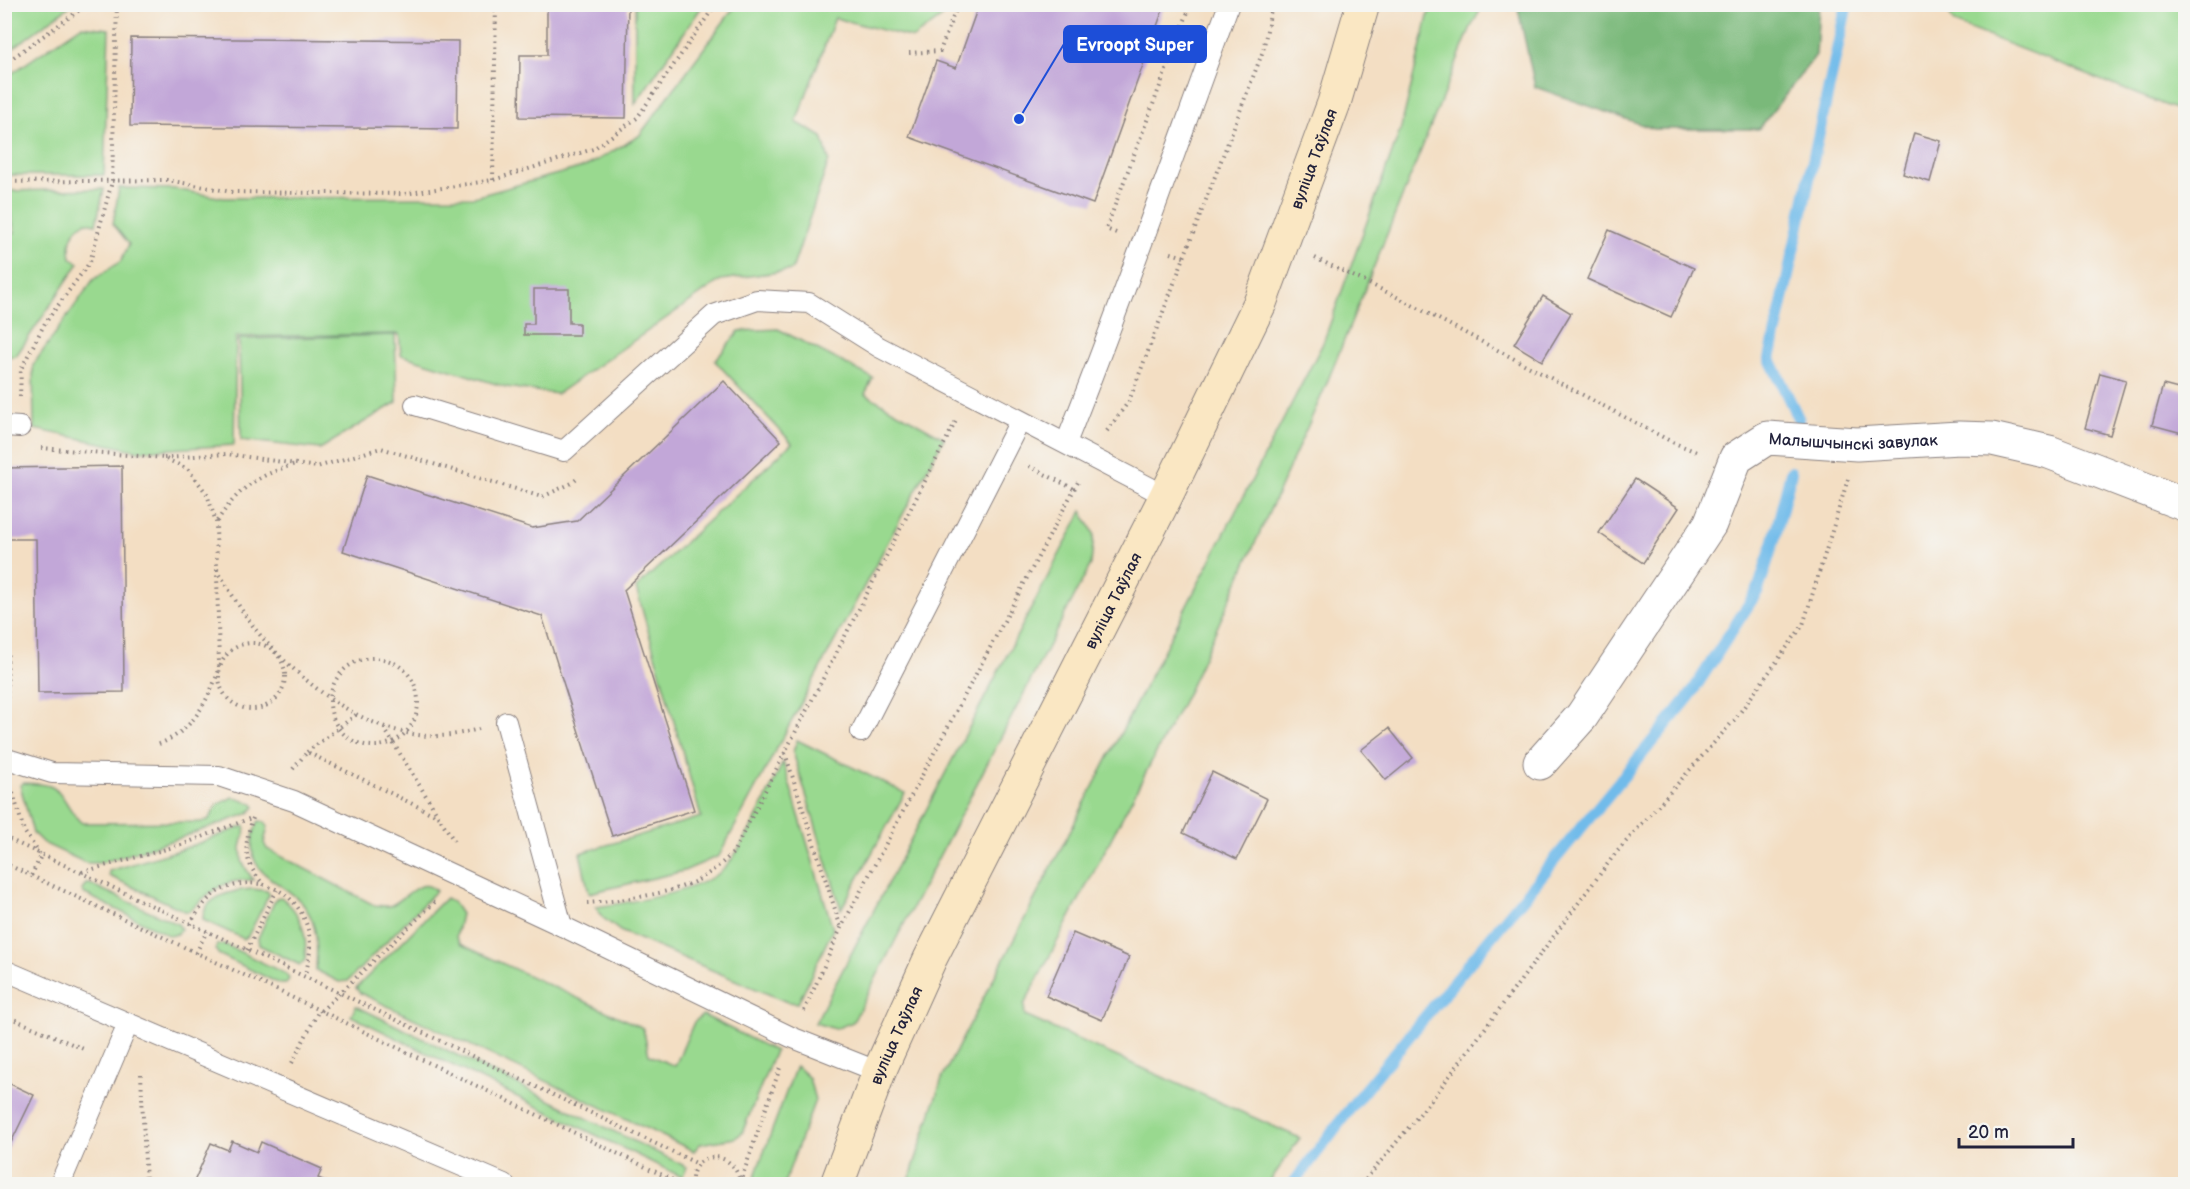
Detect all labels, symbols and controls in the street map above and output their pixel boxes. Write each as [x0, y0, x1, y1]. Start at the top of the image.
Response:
callout: Evroopt Super [1064, 26, 1206, 62]
text: Evroopt Super [1076, 35, 1195, 56]
street label: вуліца Таўлая [1288, 106, 1342, 212]
street label: Малышчынскі завулак [1768, 430, 1939, 455]
street label: вуліца Таўлая [1082, 550, 1147, 653]
street label: вуліца Таўлая [867, 984, 927, 1088]
scale bar [1959, 1111, 2073, 1149]
text: 20 m [1968, 1122, 2009, 1143]

